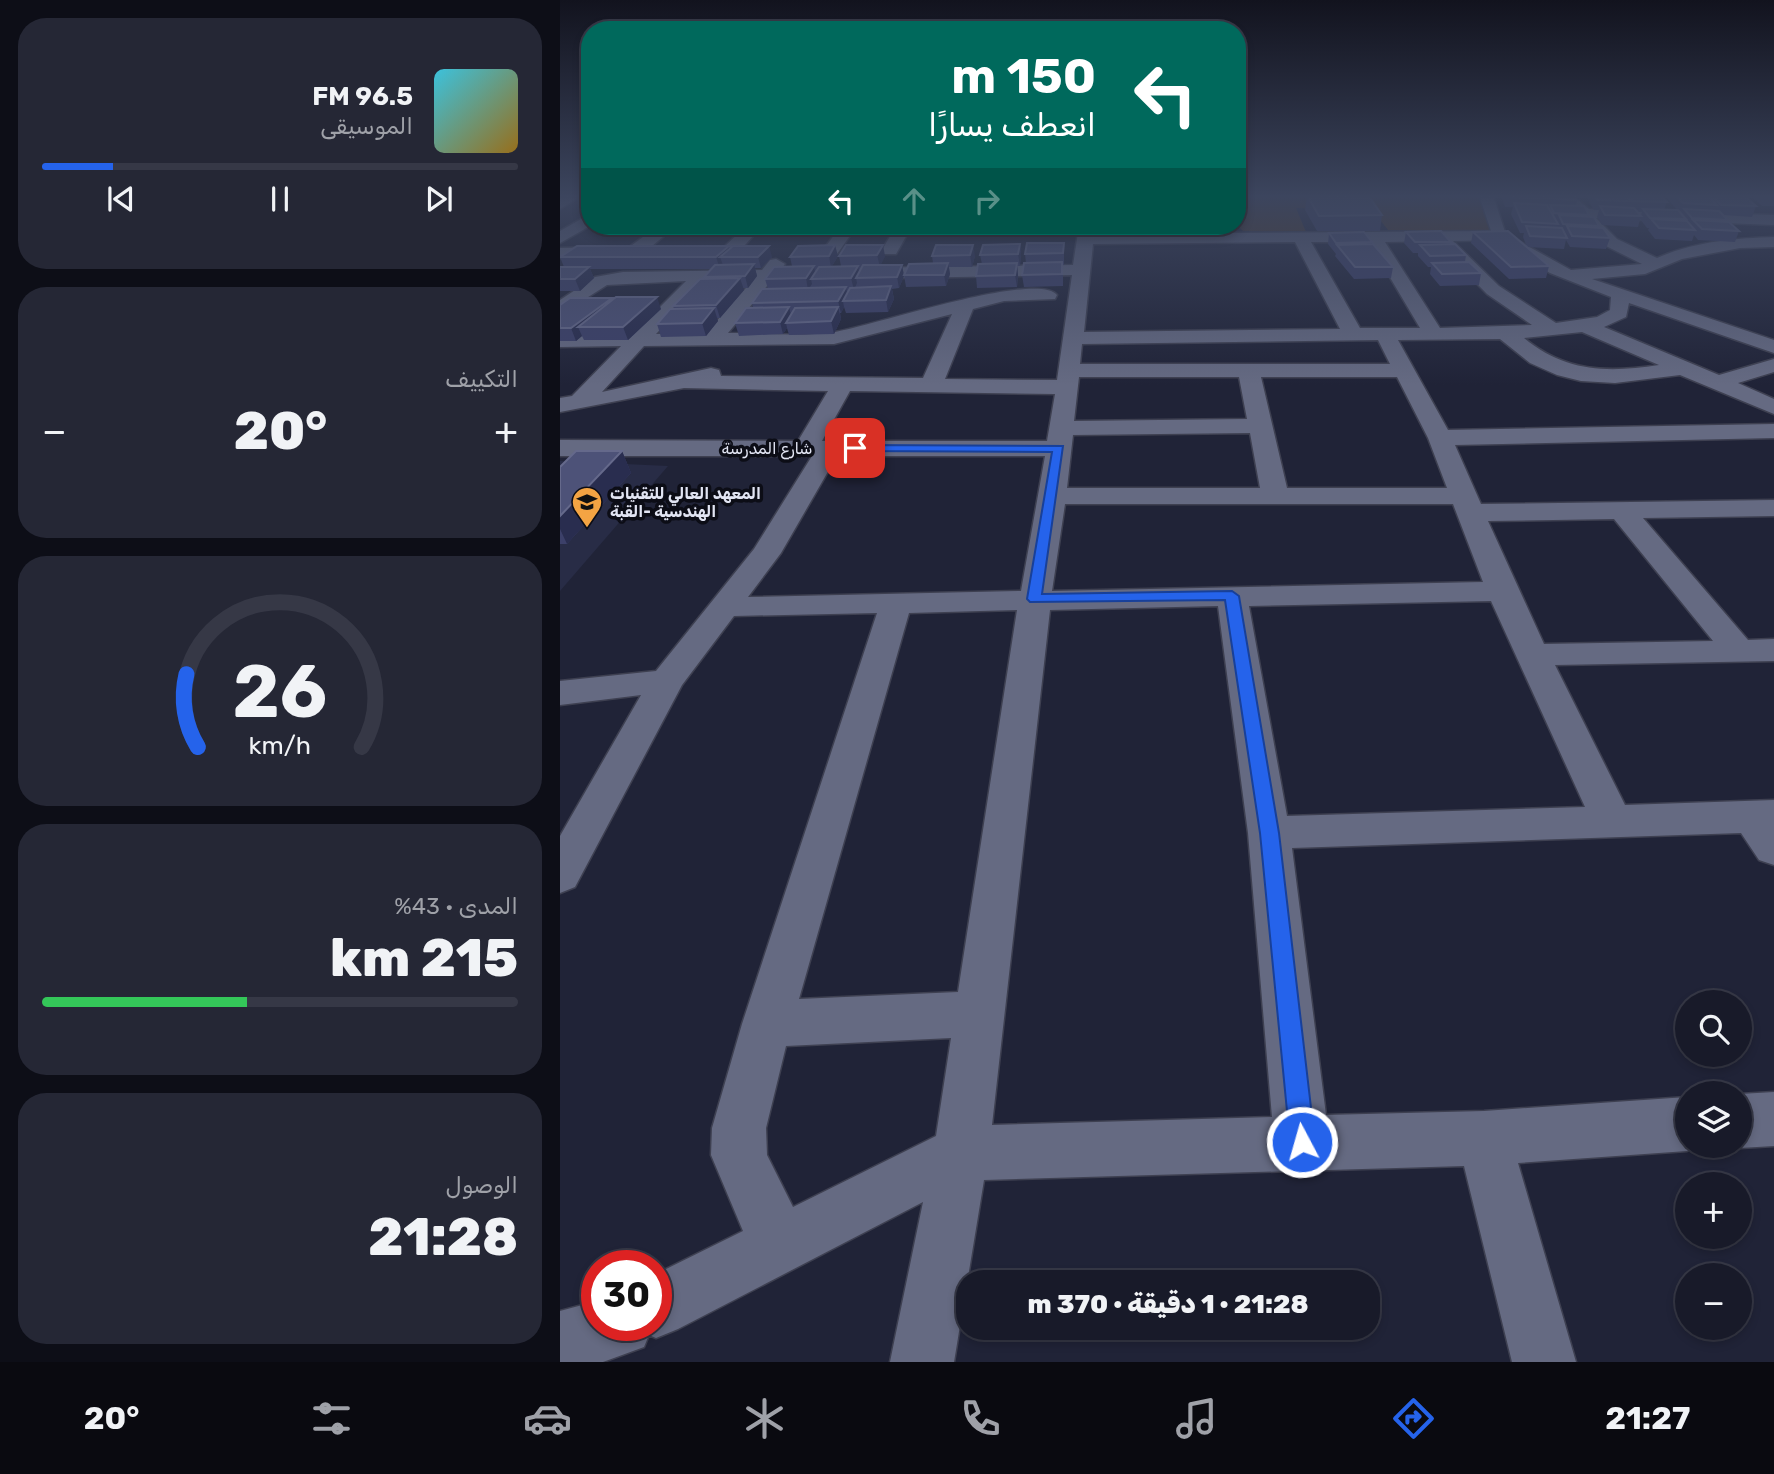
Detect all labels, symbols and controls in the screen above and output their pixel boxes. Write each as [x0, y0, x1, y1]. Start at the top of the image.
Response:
text: 150 m [951, 47, 1096, 105]
icon: left [1120, 49, 1211, 140]
text: 96.5 FM [312, 81, 413, 112]
text: انعطف يسارًا [928, 106, 1096, 144]
text: الموسيقى [320, 112, 413, 140]
icon: previous [102, 180, 140, 218]
icon: pause [261, 180, 299, 218]
icon: next [420, 180, 458, 218]
icon: left [822, 182, 860, 220]
icon: ahead [895, 182, 933, 220]
icon: right [968, 182, 1006, 220]
text: التكييف [445, 365, 518, 393]
text: 20° [234, 400, 327, 462]
text: − [42, 408, 67, 454]
text: + [494, 408, 518, 454]
pin [825, 418, 885, 478]
icon: arrive [836, 429, 874, 467]
street label: شارع المدرسة [721, 439, 813, 460]
place label: المعهد العالي للتقنيات الهندسية -القبة [610, 484, 761, 521]
school or university icon: المعهد العالي للتقنيات الهندسية -القبة [570, 485, 604, 529]
text: 26 [233, 649, 327, 735]
text: km/h [249, 731, 311, 760]
text: المدى · 43% [394, 892, 518, 920]
text: 215 km [330, 927, 518, 989]
map controls [1675, 990, 1752, 1340]
button: search [1675, 990, 1752, 1067]
button: layers [1675, 1081, 1752, 1158]
position arrow [1265, 1105, 1339, 1179]
text: الوصول [446, 1171, 518, 1199]
button: + [1675, 1172, 1752, 1249]
text: 21:28 [368, 1206, 518, 1268]
speed limit sign: 30 [581, 1250, 672, 1341]
button: − [1675, 1263, 1752, 1340]
text: 21:28 · 1 دقيقة · 370 m [1027, 1289, 1309, 1320]
icon: filters [307, 1394, 356, 1443]
icon: car [523, 1394, 572, 1443]
icon: climate [740, 1394, 789, 1443]
icon: phone [956, 1394, 1005, 1443]
icon: music [1172, 1394, 1221, 1443]
icon: directions [1389, 1394, 1438, 1443]
text: 20° [84, 1399, 140, 1437]
text: 21:27 [1605, 1399, 1690, 1437]

